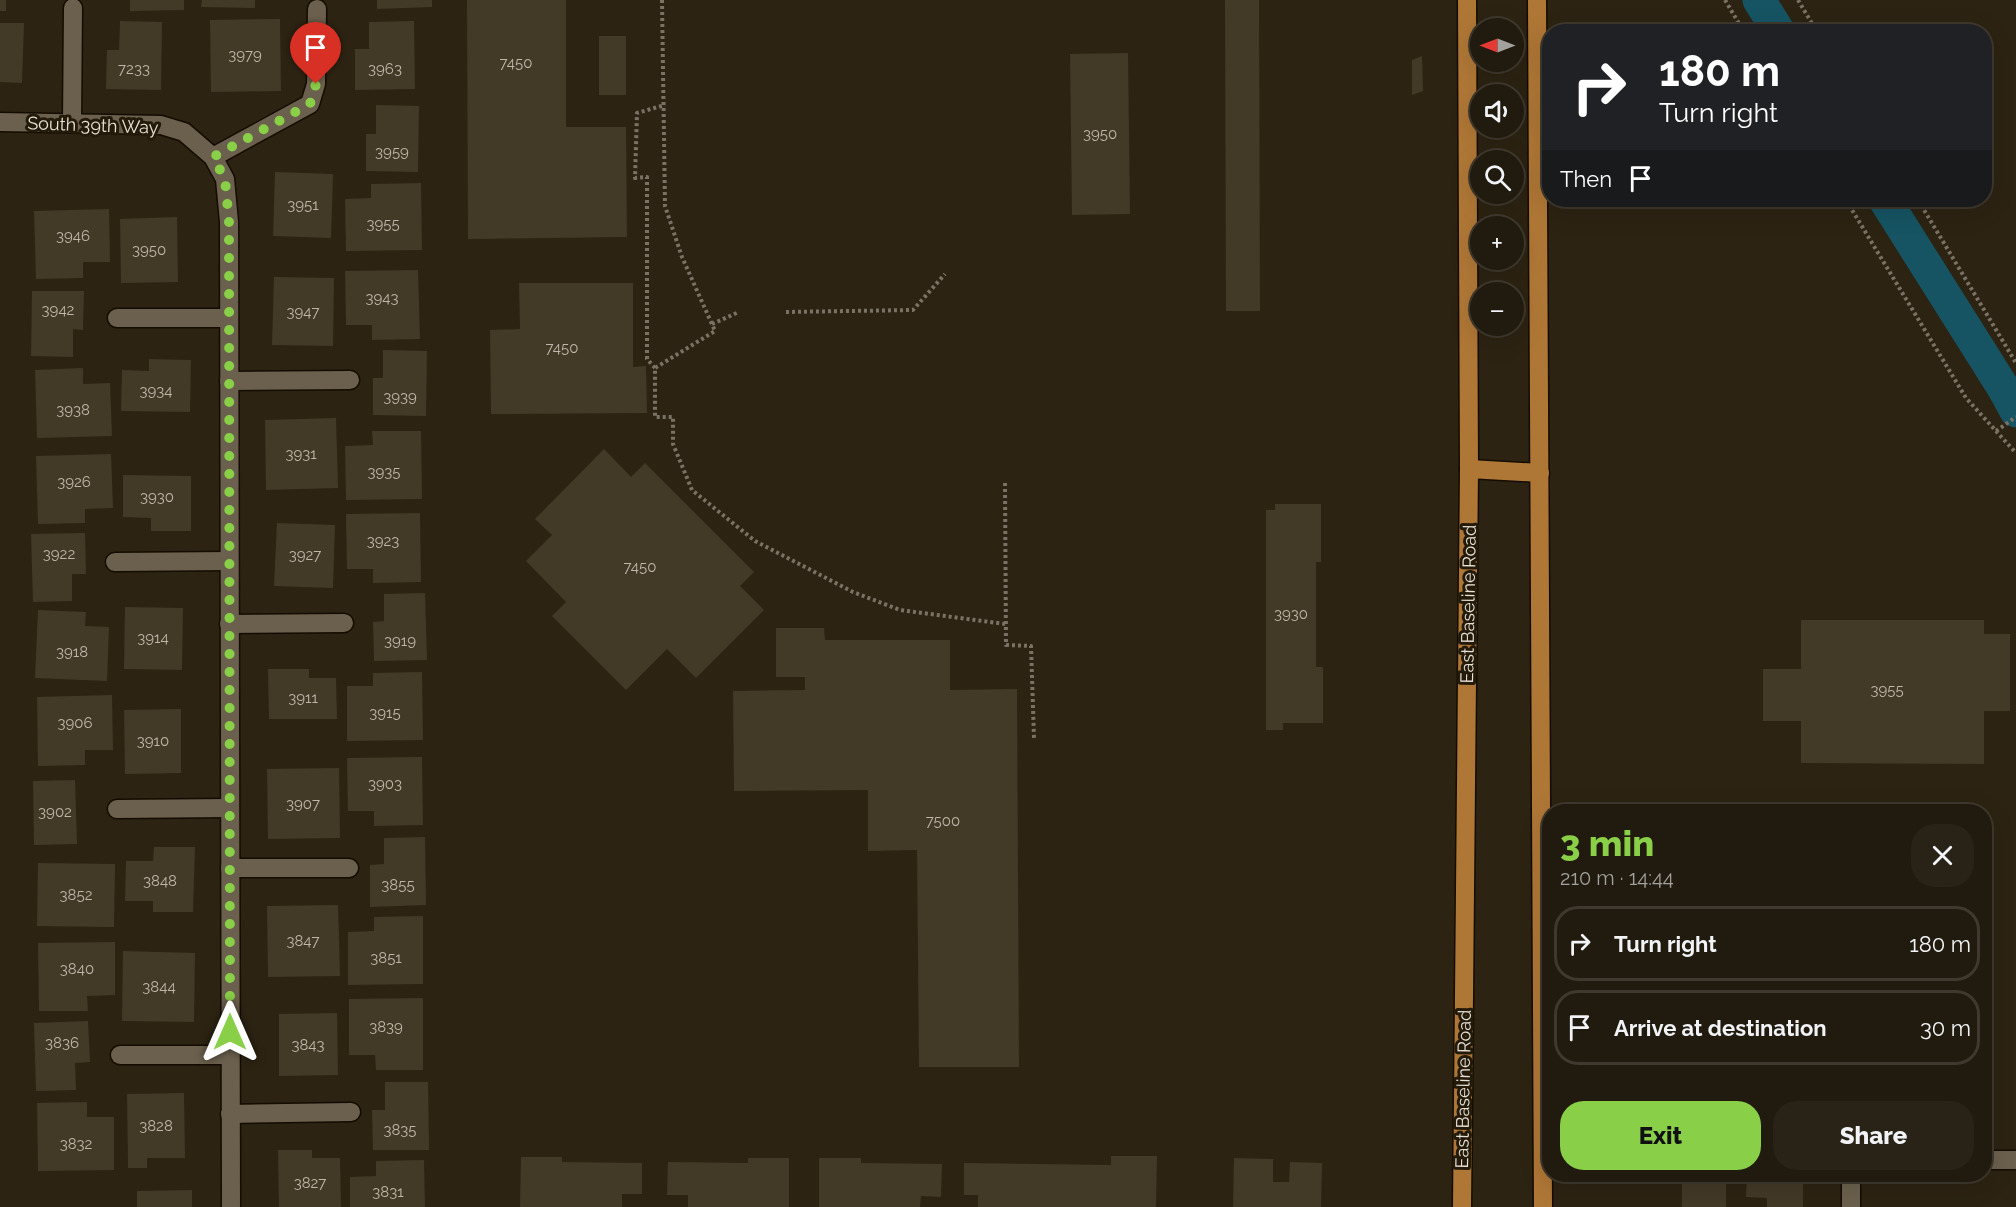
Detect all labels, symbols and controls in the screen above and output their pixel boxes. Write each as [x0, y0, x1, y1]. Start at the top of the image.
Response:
north arrow [1470, 18, 1524, 72]
map controls [1470, 18, 1524, 336]
pin [290, 22, 341, 84]
icon: arrive [299, 31, 332, 64]
house number: 3979 [228, 46, 262, 64]
text: 180 m [1659, 47, 1780, 96]
icon: right [1560, 48, 1638, 126]
house number: 7450 [500, 54, 532, 72]
house number: 7233 [118, 60, 150, 78]
house number: 3963 [368, 60, 402, 78]
button: sound [1470, 84, 1524, 138]
text: Turn right [1659, 97, 1778, 128]
street label: South 39th Way [27, 112, 159, 138]
house number: 3950 [1083, 125, 1117, 143]
house number: 3959 [375, 143, 409, 161]
button: search [1470, 150, 1524, 204]
icon: arrive [1624, 162, 1657, 195]
text: Then [1560, 166, 1612, 192]
house number: 3951 [287, 196, 319, 214]
house number: 3955 [366, 215, 400, 233]
button: + [1470, 216, 1524, 270]
house number: 3946 [56, 227, 90, 245]
house number: 3950 [132, 241, 166, 259]
button: − [1470, 282, 1524, 336]
house number: 3943 [365, 289, 399, 307]
house number: 3942 [42, 301, 75, 319]
house number: 3947 [287, 303, 319, 321]
house number: 7450 [546, 339, 578, 357]
house number: 3934 [139, 382, 173, 400]
house number: 3939 [383, 388, 417, 406]
house number: 3938 [56, 401, 90, 419]
house number: 3931 [285, 445, 317, 463]
house number: 3935 [368, 463, 401, 481]
house number: 3926 [57, 473, 91, 491]
house number: 3930 [140, 488, 174, 506]
street label: East Baseline Road [1456, 524, 1480, 684]
house number: 3923 [367, 532, 399, 550]
house number: 3922 [43, 545, 75, 563]
house number: 3927 [289, 546, 321, 564]
house number: 7450 [624, 558, 656, 576]
house number: 3930 [1274, 605, 1308, 623]
house number: 3914 [137, 629, 169, 647]
house number: 3919 [384, 632, 416, 650]
house number: 3918 [56, 643, 88, 661]
house number: 3955 [1870, 681, 1904, 699]
house number: 3911 [288, 689, 318, 707]
house number: 3915 [369, 704, 401, 722]
house number: 3906 [57, 714, 93, 732]
house number: 3910 [137, 732, 169, 750]
house number: 3903 [368, 775, 402, 793]
house number: 3907 [286, 795, 320, 813]
house number: 3902 [38, 803, 72, 821]
house number: 7500 [926, 812, 960, 830]
text: 3 min [1560, 822, 1654, 864]
button: close [1911, 824, 1974, 887]
text: 210 m · 14:44 [1560, 866, 1674, 890]
house number: 3848 [143, 872, 177, 890]
house number: 3855 [381, 876, 415, 894]
house number: 3852 [60, 886, 93, 904]
icon: right [1563, 927, 1596, 960]
text: Turn right [1614, 931, 1717, 957]
text: 180 m [1909, 931, 1971, 957]
house number: 3847 [286, 932, 320, 950]
house number: 3851 [370, 949, 402, 967]
house number: 3840 [60, 960, 94, 978]
house number: 3844 [142, 978, 176, 996]
position arrow [198, 1000, 262, 1064]
street label: East Baseline Road [1451, 1009, 1475, 1169]
icon: arrive [1563, 1011, 1596, 1044]
text: Arrive at destination [1614, 1015, 1827, 1041]
text: 30 m [1920, 1015, 1971, 1041]
house number: 3839 [369, 1018, 403, 1036]
house number: 3836 [45, 1034, 79, 1052]
house number: 3843 [291, 1036, 325, 1054]
button: Exit [1560, 1101, 1761, 1170]
button: Share [1773, 1101, 1974, 1170]
house number: 3828 [139, 1117, 173, 1135]
house number: 3835 [383, 1121, 417, 1139]
house number: 3832 [60, 1135, 93, 1153]
house number: 3827 [294, 1174, 326, 1192]
house number: 3831 [372, 1183, 404, 1201]

